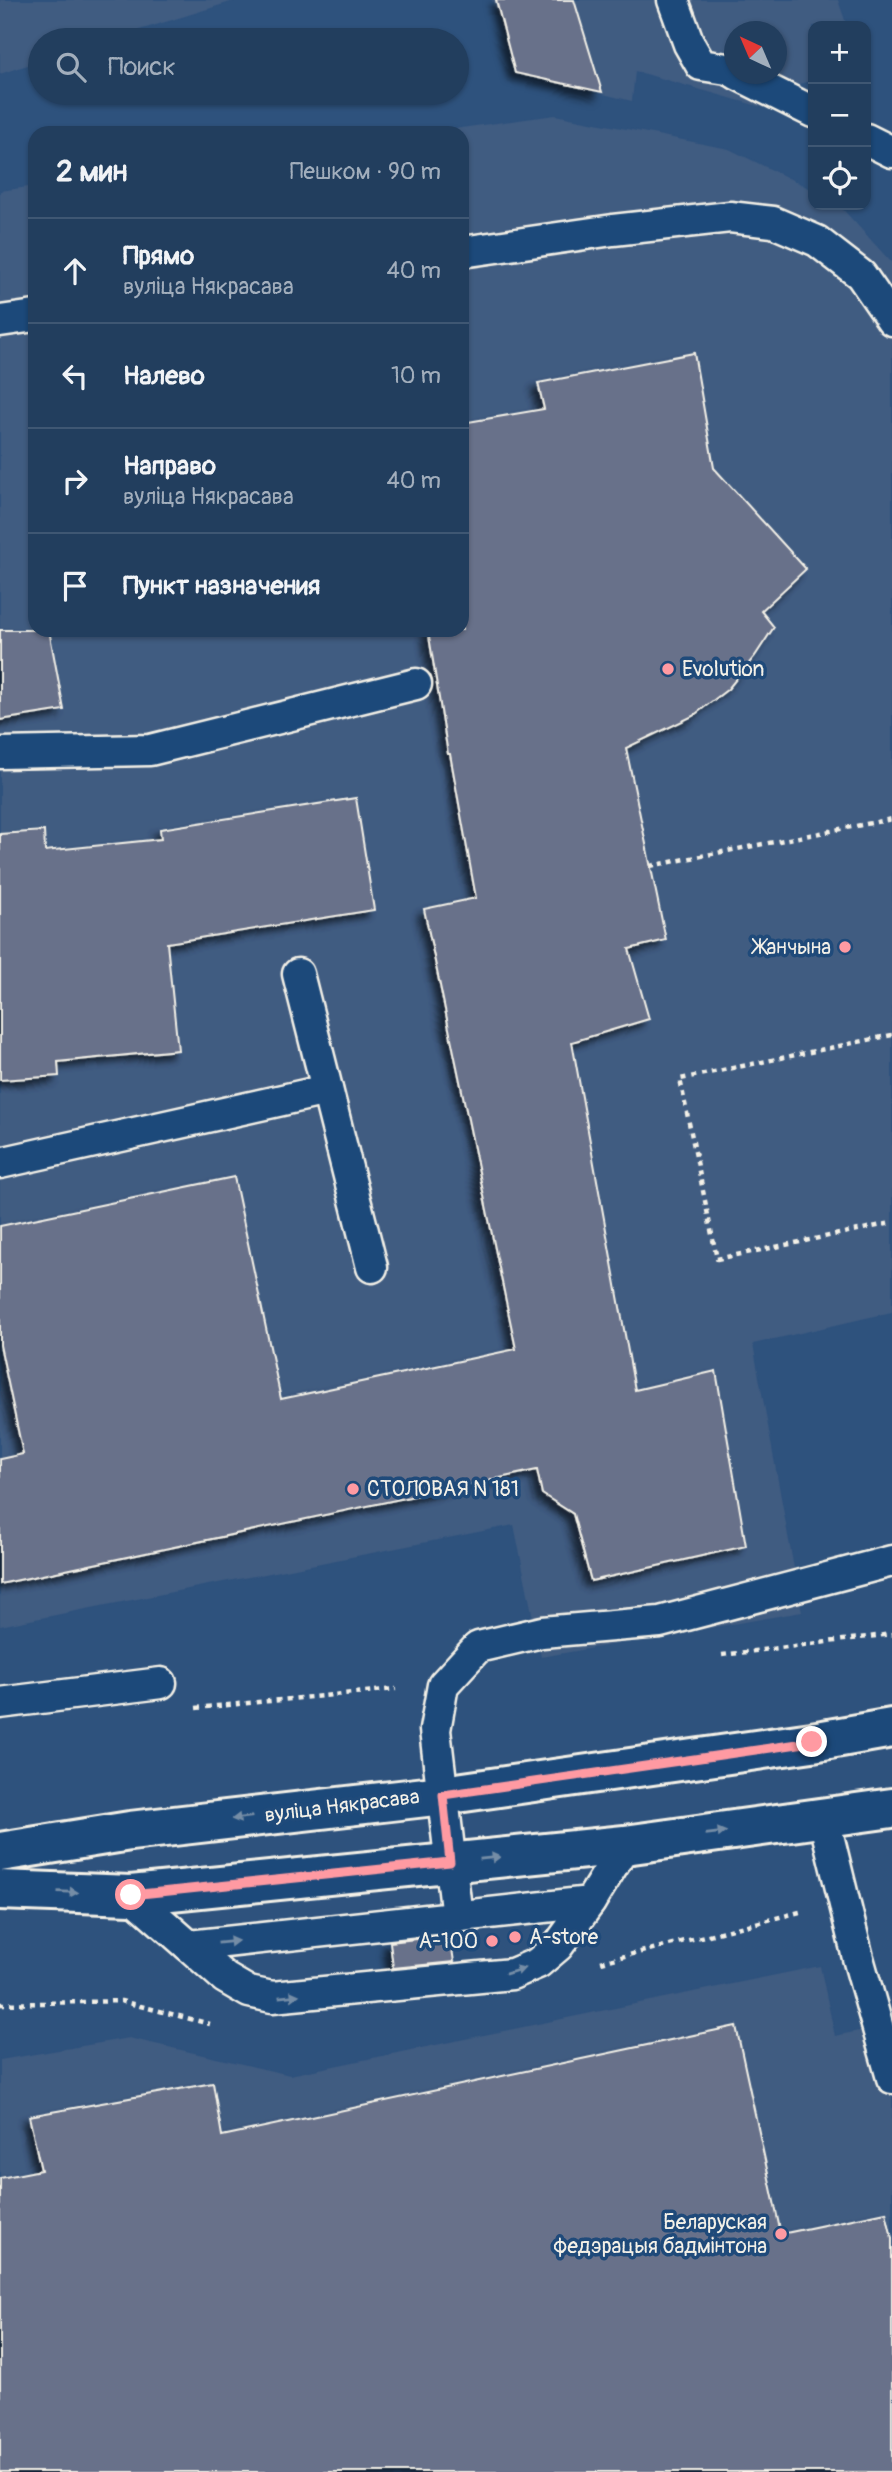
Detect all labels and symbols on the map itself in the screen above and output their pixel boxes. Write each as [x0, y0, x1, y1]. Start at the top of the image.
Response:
north arrow [724, 21, 787, 84]
place label: Evolution [682, 656, 764, 683]
marker: Evolution [660, 661, 676, 677]
place label: Жанчына [751, 934, 831, 961]
marker: Жанчына [837, 939, 853, 955]
place label: СТОЛОВАЯ N 181 [367, 1476, 519, 1503]
marker: СТОЛОВАЯ N 181 [345, 1481, 361, 1497]
route end [796, 1726, 827, 1757]
street label: вуліца Някрасава [263, 1783, 421, 1829]
one-way arrow [231, 1812, 253, 1823]
one-way arrow [705, 1827, 727, 1838]
one-way arrow [479, 1853, 501, 1864]
route start [115, 1879, 146, 1910]
one-way arrow [57, 1887, 79, 1898]
place label: А-store [529, 1924, 599, 1951]
place label: А-100 [419, 1928, 478, 1955]
marker: А-store [507, 1929, 523, 1945]
marker: А-100 [484, 1933, 500, 1949]
one-way arrow [217, 1936, 239, 1947]
one-way arrow [504, 1966, 525, 1976]
one-way arrow [278, 1990, 300, 2001]
place label: Беларуская федэрацыя бадмінтона [553, 2209, 767, 2260]
marker: Беларуская федэрацыя бадмінтона [773, 2226, 789, 2242]

